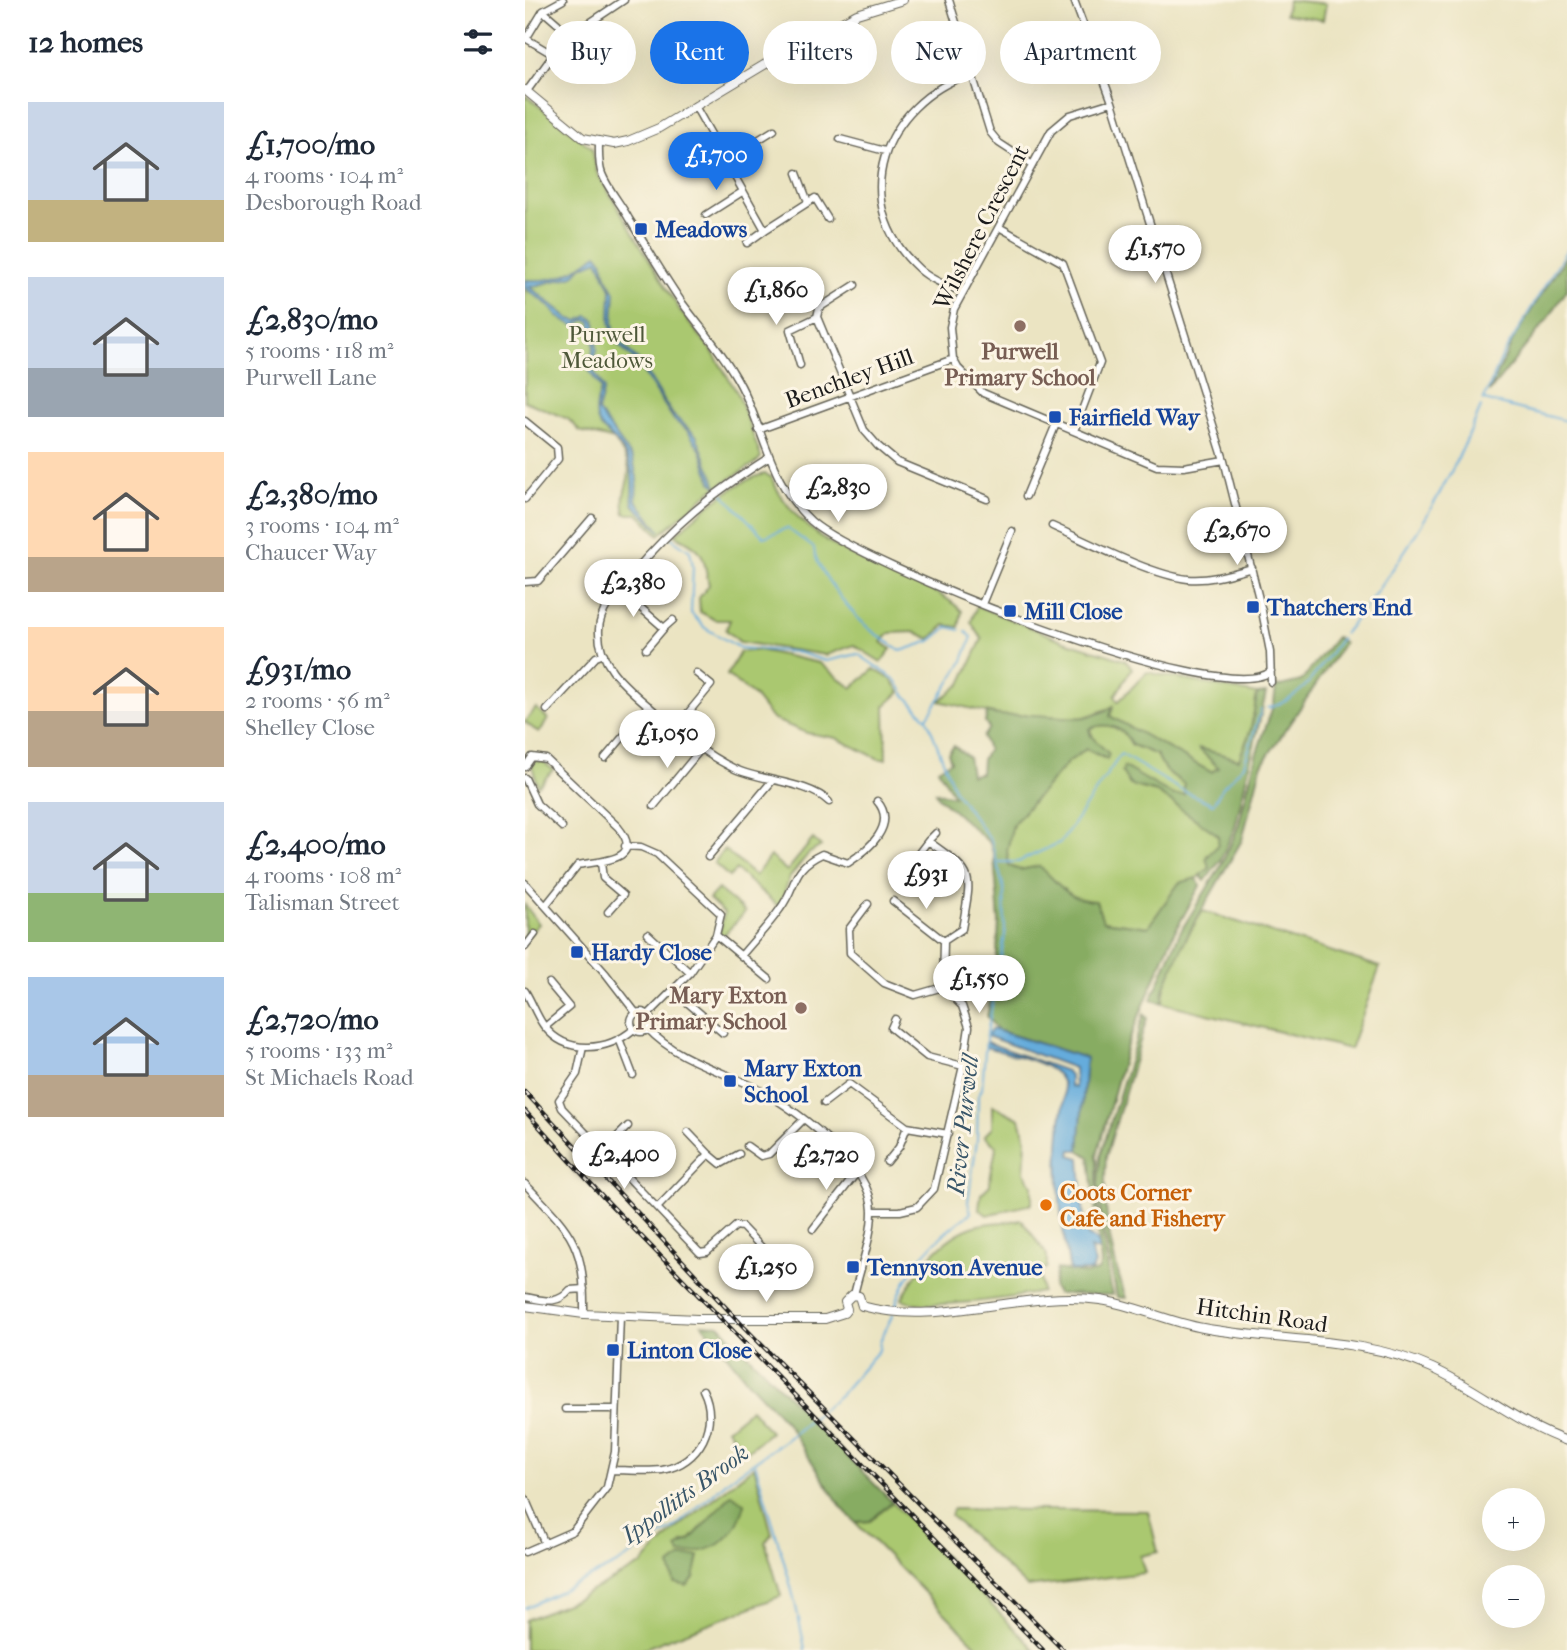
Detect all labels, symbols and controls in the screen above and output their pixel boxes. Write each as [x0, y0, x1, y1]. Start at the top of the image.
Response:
chip: Buy [546, 21, 636, 84]
chip: Rent [650, 21, 749, 84]
chip: Filters [763, 21, 877, 84]
chip: New [891, 21, 986, 84]
chip: Apartment [1000, 21, 1161, 84]
icon: filters [459, 23, 497, 61]
text: 12 homes [28, 25, 143, 60]
text: £1,700/mo [245, 127, 375, 162]
icon: home [84, 130, 168, 214]
pin: £1,700 [659, 132, 773, 192]
street label: Wilshere Crescent [928, 140, 1035, 315]
text: £1,700 [684, 141, 748, 168]
text: 4 rooms · 104 m² [245, 162, 403, 189]
text: Desborough Road [245, 189, 421, 216]
place label: Meadows [655, 216, 748, 243]
marker: Meadows [633, 221, 649, 237]
pin: £1,570 [1098, 226, 1212, 285]
text: £1,570 [1124, 234, 1186, 261]
pin: £1,860 [719, 268, 833, 327]
text: £1,860 [743, 276, 809, 303]
text: £2,830/mo [245, 302, 378, 337]
icon: home [84, 305, 168, 389]
marker: Purwell Primary School [1012, 318, 1028, 334]
park label: Purwell Meadows [561, 321, 653, 374]
text: 5 rooms · 118 m² [245, 337, 393, 364]
place label: Purwell Primary School [944, 338, 1096, 391]
street label: Benchley Hill [781, 343, 918, 414]
text: Purwell Lane [245, 364, 377, 391]
place label: Fairfield Way [1068, 404, 1201, 431]
marker: Fairfield Way [1047, 409, 1063, 425]
pin: £2,830 [781, 464, 895, 524]
text: £2,830 [805, 473, 871, 500]
text: £2,380/mo [245, 477, 378, 512]
icon: home [84, 480, 168, 564]
pin: £2,670 [1180, 508, 1294, 567]
text: 3 rooms · 104 m² [245, 512, 399, 539]
text: £2,670 [1203, 516, 1271, 543]
text: Chaucer Way [245, 539, 377, 566]
pin: £2,380 [576, 560, 690, 619]
text: £2,380 [600, 568, 666, 595]
place label: Thatchers End [1266, 594, 1413, 621]
place label: Mill Close [1024, 598, 1123, 625]
marker: Thatchers End [1245, 599, 1261, 615]
marker: Mill Close [1002, 603, 1018, 619]
text: £931/mo [245, 652, 351, 687]
icon: home [84, 655, 168, 739]
text: 2 rooms · 56 m² [245, 687, 390, 714]
pin: £1,050 [610, 710, 724, 770]
text: Shelley Close [245, 714, 375, 741]
text: £1,050 [635, 719, 699, 746]
text: £2,400/mo [245, 827, 386, 862]
icon: home [84, 830, 168, 914]
pin: £931 [885, 852, 967, 911]
text: £931 [903, 860, 949, 887]
text: 4 rooms · 108 m² [245, 862, 401, 889]
text: Talisman Street [245, 889, 400, 916]
place label: Hardy Close [591, 939, 713, 966]
marker: Hardy Close [569, 944, 585, 960]
pin: £1,550 [922, 956, 1036, 1015]
text: £1,550 [949, 964, 1009, 991]
place label: Mary Exton Primary School [636, 982, 788, 1035]
marker: Mary Exton Primary School [793, 1000, 809, 1016]
text: £2,720/mo [245, 1002, 379, 1037]
icon: home [84, 1005, 168, 1089]
text: 5 rooms · 133 m² [245, 1037, 392, 1064]
water label: River Purwell [942, 1050, 985, 1198]
place label: Mary Exton School [744, 1055, 862, 1108]
text: St Michaels Road [245, 1064, 414, 1091]
marker: Mary Exton School [722, 1073, 738, 1089]
pin: £2,400 [567, 1132, 681, 1191]
pin: £2,720 [769, 1132, 883, 1192]
text: £2,400 [588, 1140, 660, 1167]
text: £2,720 [793, 1141, 859, 1168]
place label: Coots Corner Cafe and Fishery [1060, 1179, 1226, 1232]
marker: Coots Corner Cafe and Fishery [1038, 1197, 1054, 1213]
pin: £1,250 [709, 1244, 823, 1304]
text: £1,250 [735, 1253, 797, 1280]
place label: Tennyson Avenue [866, 1254, 1043, 1281]
marker: Tennyson Avenue [845, 1259, 861, 1275]
street label: Hitchin Road [1195, 1293, 1330, 1338]
place label: Linton Close [627, 1337, 753, 1364]
marker: Linton Close [605, 1342, 621, 1358]
water label: Ippollitts Brook [615, 1439, 754, 1550]
map controls [1482, 1488, 1545, 1628]
button: + [1482, 1488, 1545, 1551]
button: − [1482, 1565, 1545, 1628]

